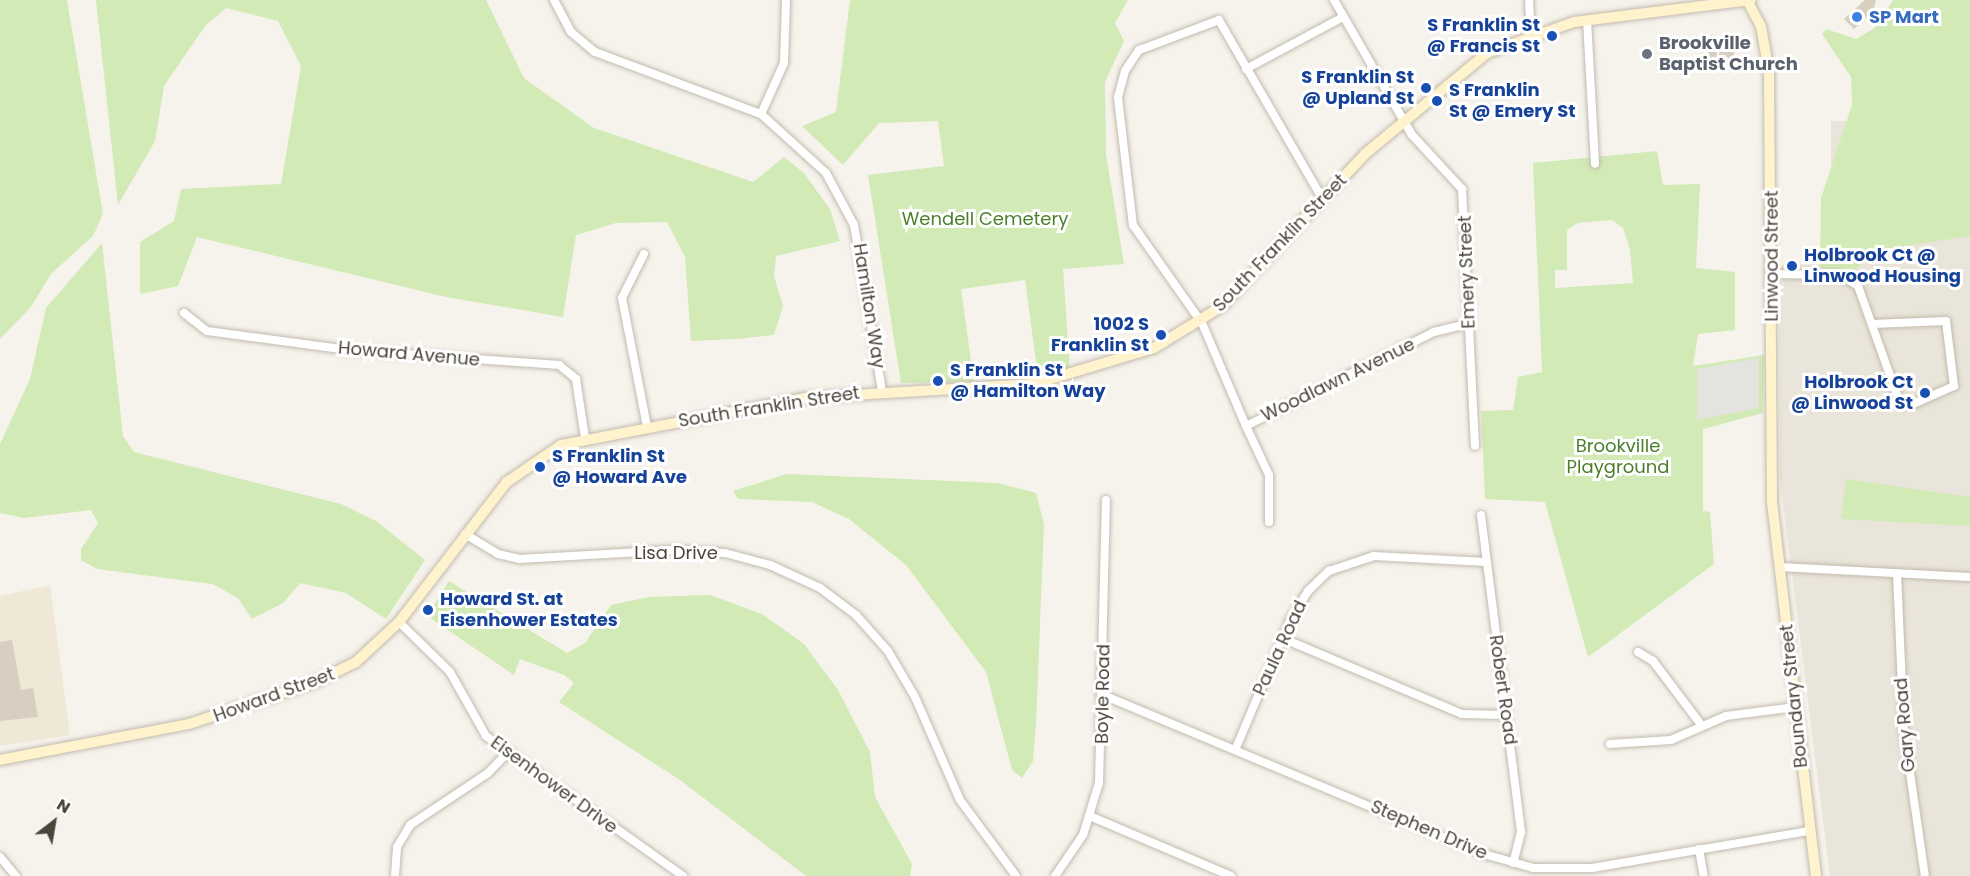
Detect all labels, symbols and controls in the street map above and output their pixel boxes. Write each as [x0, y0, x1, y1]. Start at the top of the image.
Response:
place label: SP Mart [1869, 6, 1939, 28]
marker: SP Mart [1850, 10, 1864, 24]
place label: S Franklin St @ Francis St [1426, 15, 1540, 57]
marker: S Franklin St @ Francis St [1545, 29, 1559, 43]
place label: Brookville Baptist Church [1659, 33, 1798, 76]
marker: Brookville Baptist Church [1640, 47, 1654, 61]
place label: S Franklin St @ Upland St [1301, 67, 1414, 110]
place label: S Franklin St @ Emery St [1449, 80, 1576, 122]
marker: S Franklin St @ Upland St [1419, 81, 1433, 95]
marker: S Franklin St @ Emery St [1430, 94, 1444, 108]
street label: South Franklin Street [1209, 170, 1351, 316]
street label: Linwood Street [1761, 190, 1783, 322]
park label: Wendell Cemetery [902, 208, 1068, 230]
street label: Emery Street [1454, 215, 1480, 329]
street label: Hamilton Way [848, 242, 890, 370]
place label: Holbrook Ct @ Linwood Housing [1804, 245, 1961, 288]
marker: Holbrook Ct @ Linwood Housing [1785, 259, 1799, 273]
place label: 1002 S Franklin St [1051, 314, 1149, 356]
marker: 1002 S Franklin St [1154, 328, 1168, 342]
street label: Woodlawn Avenue [1258, 333, 1418, 427]
street label: Howard Avenue [337, 337, 481, 371]
place label: S Franklin St @ Hamilton Way [950, 360, 1106, 403]
place label: Holbrook Ct @ Linwood St [1791, 372, 1913, 415]
marker: S Franklin St @ Hamilton Way [931, 374, 945, 388]
street label: South Franklin Street [677, 382, 861, 432]
marker: Holbrook Ct @ Linwood St [1918, 386, 1932, 400]
park label: Brookville Playground [1567, 436, 1669, 478]
place label: S Franklin St @ Howard Ave [552, 446, 687, 488]
marker: S Franklin St @ Howard Ave [533, 460, 547, 474]
street label: Lisa Drive [634, 542, 718, 564]
place label: Howard St. at Eisenhower Estates [440, 589, 618, 632]
street label: Paula Road [1249, 597, 1311, 699]
marker: Howard St. at Eisenhower Estates [421, 603, 435, 617]
street label: Boundary Street [1776, 623, 1812, 769]
street label: Robert Road [1485, 634, 1521, 746]
street label: Boyle Road [1091, 644, 1115, 744]
street label: Howard Street [210, 663, 338, 727]
street label: Gary Road [1890, 677, 1920, 773]
street label: Eisenhower Drive [486, 732, 622, 838]
north arrow [24, 792, 84, 852]
text: N [52, 793, 75, 819]
street label: Stephen Drive [1367, 796, 1491, 864]

